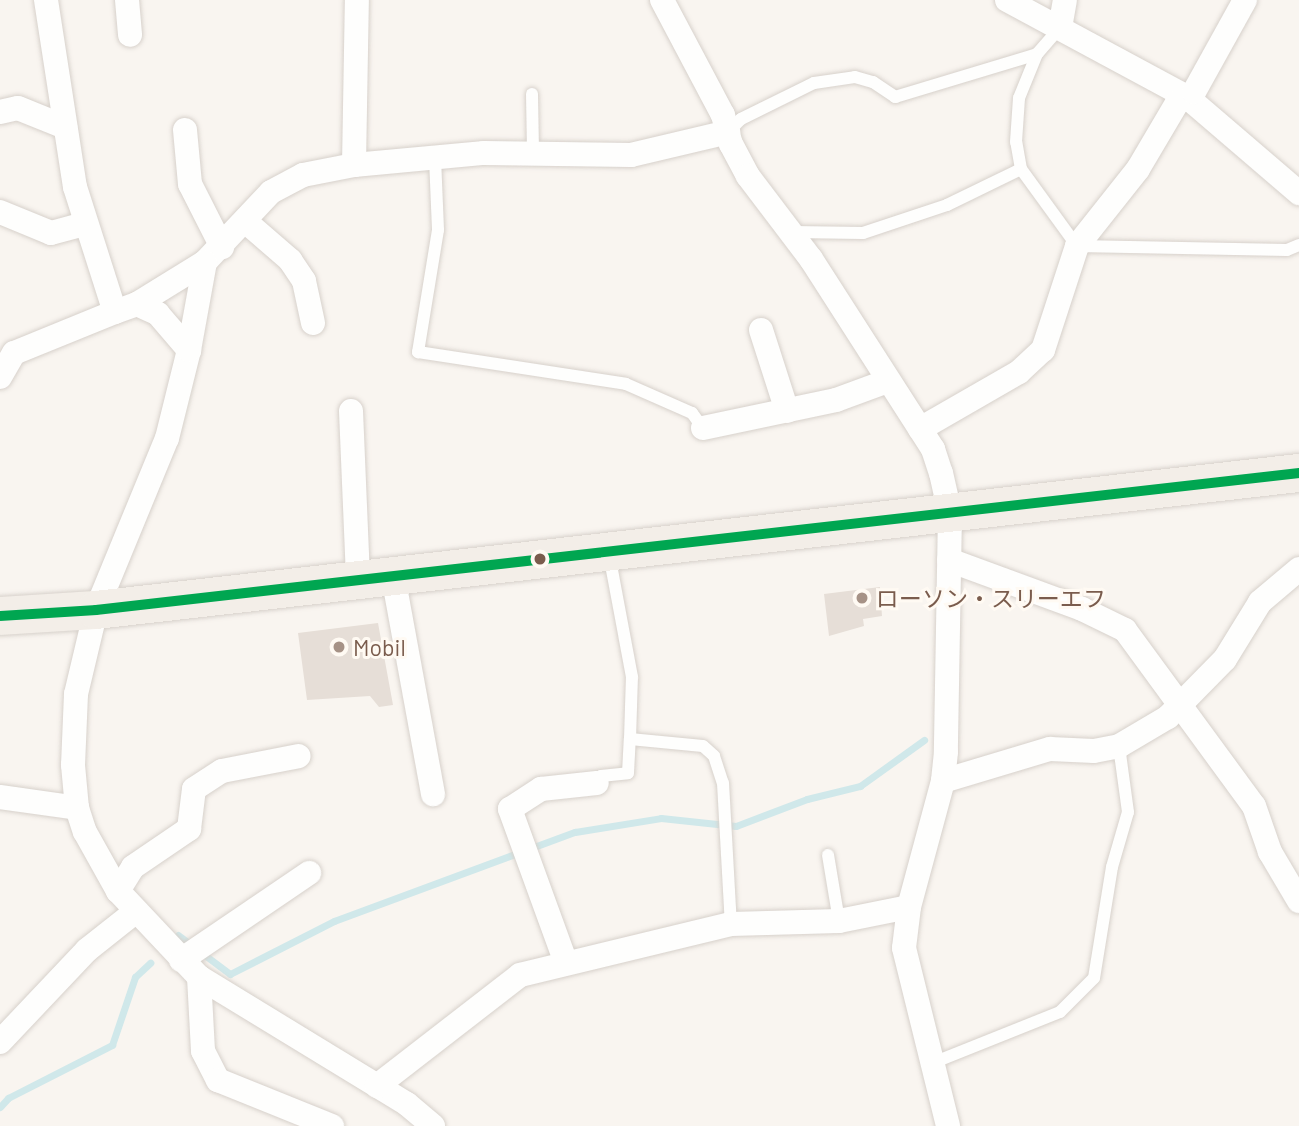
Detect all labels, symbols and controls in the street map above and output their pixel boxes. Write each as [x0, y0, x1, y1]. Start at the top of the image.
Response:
unlabelled marker [533, 552, 547, 566]
place label: ローソン・スリーエフ [876, 584, 1106, 612]
marker: ローソン・スリーエフ [854, 590, 870, 606]
place label: Mobil [353, 633, 406, 661]
marker: Mobil [331, 639, 347, 655]

